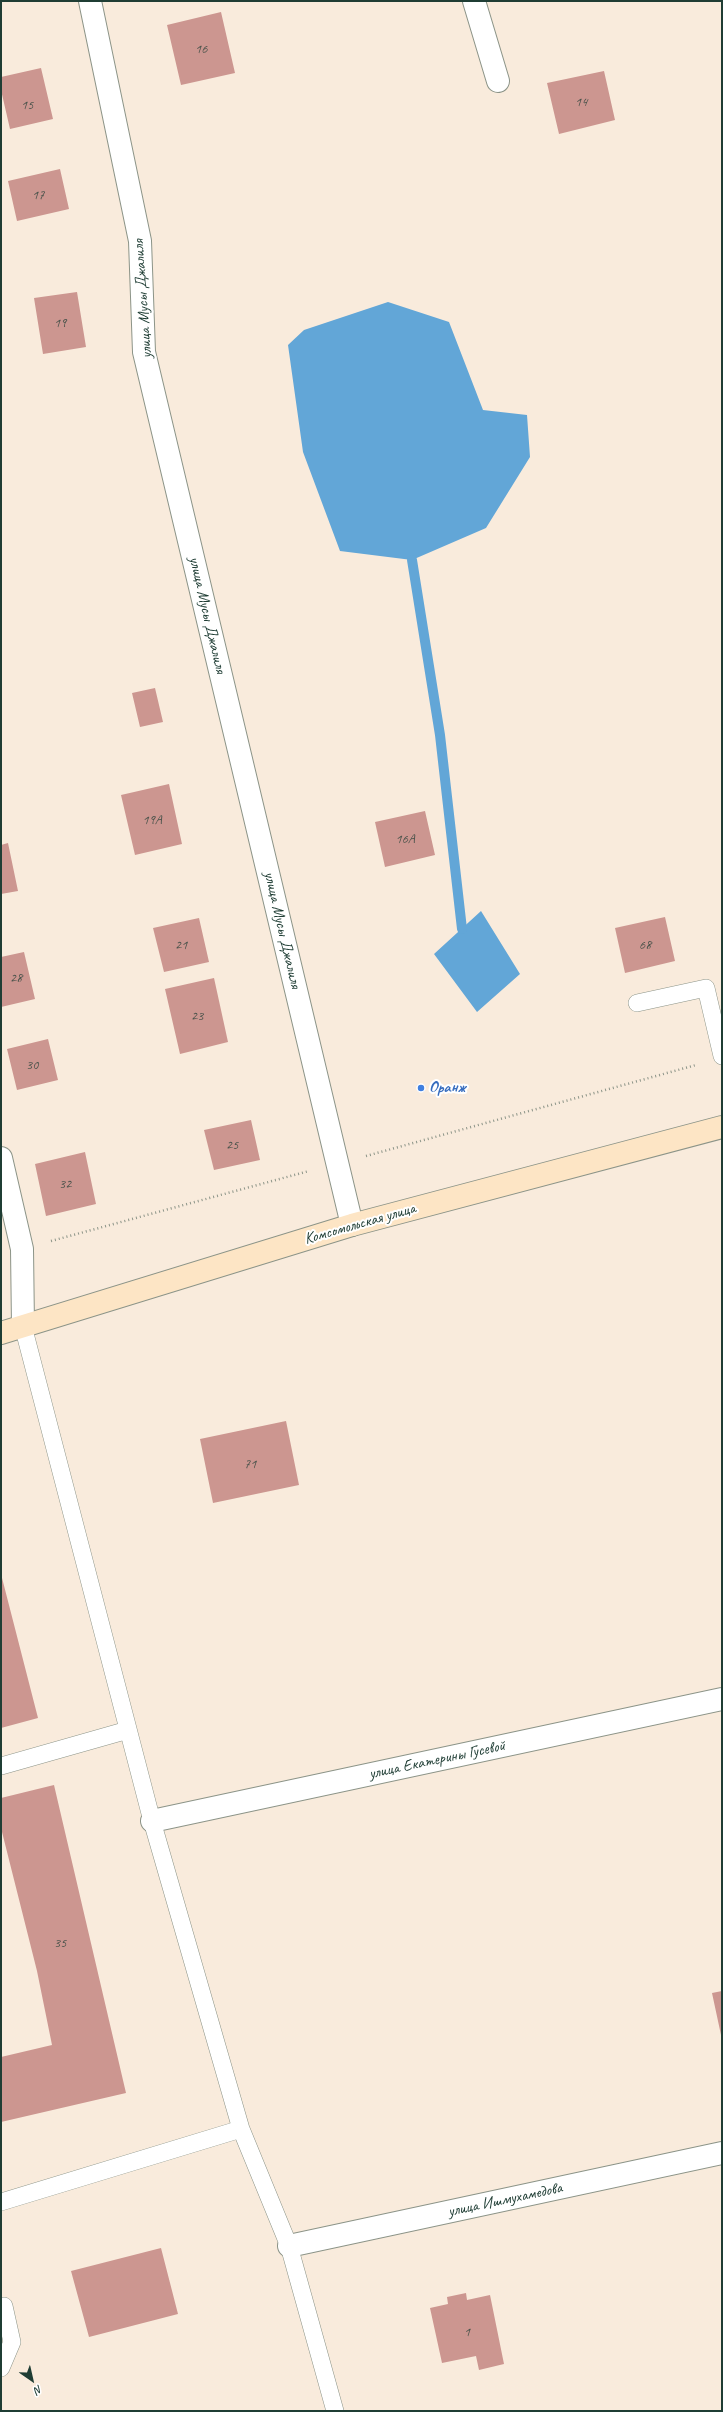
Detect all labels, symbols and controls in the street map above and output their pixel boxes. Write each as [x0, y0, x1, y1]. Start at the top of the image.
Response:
house number: 16 [195, 41, 207, 57]
house number: 14 [575, 94, 587, 110]
house number: 15 [21, 97, 33, 113]
house number: 17 [32, 187, 44, 203]
street label: улица Мусы Джалиля [129, 239, 157, 359]
house number: 19 [54, 315, 66, 331]
street label: улица Мусы Джалиля [184, 555, 230, 675]
house number: 19А [142, 812, 162, 828]
house number: 16А [395, 831, 415, 847]
street label: улица Мусы Джалиля [259, 870, 305, 990]
house number: 21 [175, 937, 187, 953]
house number: 68 [639, 937, 651, 953]
house number: 28 [10, 970, 22, 986]
house number: 23 [191, 1008, 203, 1024]
house number: 30 [26, 1057, 38, 1073]
place label: Оранж [429, 1078, 465, 1098]
marker: Оранж [416, 1083, 426, 1093]
house number: 25 [226, 1137, 238, 1153]
house number: 32 [59, 1176, 71, 1192]
street label: Комсомольская улица [302, 1199, 418, 1249]
house number: 71 [244, 1456, 256, 1472]
street label: улица Екатерины Гусевой [367, 1736, 507, 1784]
house number: 35 [54, 1935, 66, 1951]
street label: улица Ишмухамедова [446, 2179, 564, 2221]
house number: 1 [464, 2324, 470, 2340]
north arrow [12, 2360, 52, 2400]
text: N [32, 2382, 45, 2398]

